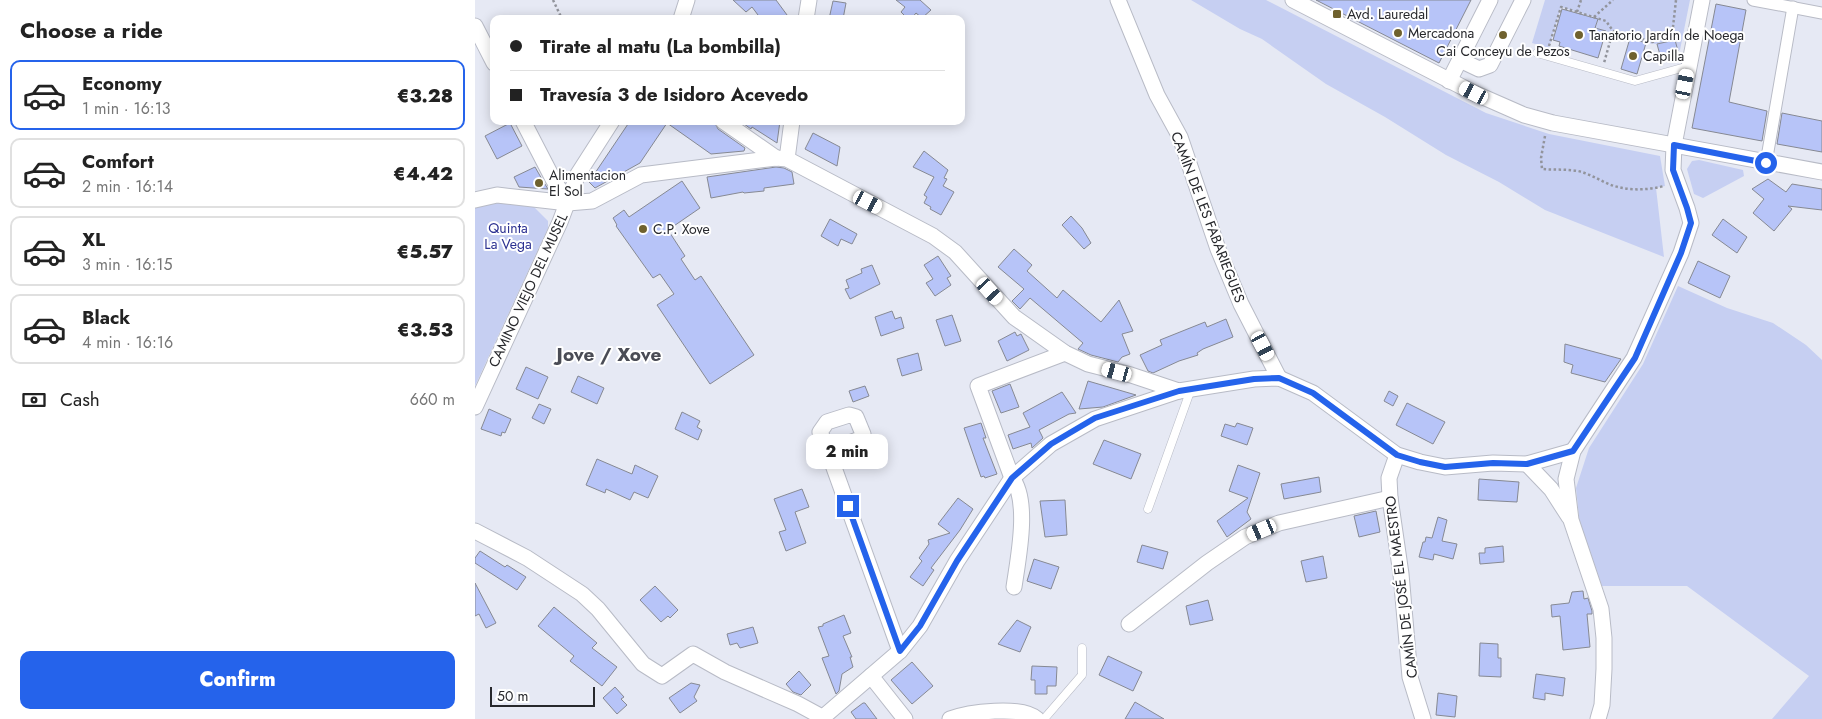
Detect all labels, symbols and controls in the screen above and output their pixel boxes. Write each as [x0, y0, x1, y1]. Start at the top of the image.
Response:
place label: Avd. Lauredal [1347, 4, 1428, 24]
marker: Avd. Lauredal [1331, 8, 1343, 20]
text: Choose a ride [20, 14, 163, 46]
place label: Mercadona [1408, 23, 1474, 43]
place label: Tanatorio Jardín de Noega [1589, 25, 1744, 45]
marker: Mercadona [1392, 27, 1404, 39]
marker: Cai Conceyu de Pezos [1497, 29, 1509, 41]
marker: Tanatorio Jardín de Noega [1573, 29, 1585, 41]
text: Tirate al matu (La bombilla) [540, 33, 781, 60]
place label: Cai Conceyu de Pezos [1436, 41, 1570, 61]
place label: Capilla [1643, 46, 1684, 66]
marker: Capilla [1627, 50, 1639, 62]
car [1674, 68, 1695, 100]
text: Economy [82, 70, 162, 97]
icon: car [22, 73, 67, 118]
car [1457, 80, 1490, 106]
text: Travesía 3 de Isidoro Acevedo [540, 81, 808, 108]
text: €3.28 [397, 82, 453, 109]
text: 1 min · 16:13 [82, 97, 171, 120]
street label: CAMÍN DE LES FABARIEGUES [1166, 129, 1250, 306]
text: Comfort [82, 148, 154, 175]
icon: car [22, 151, 67, 196]
route start [1755, 152, 1777, 174]
text: €4.42 [393, 160, 453, 187]
place label: Alimentacion El Sol [549, 165, 626, 201]
text: 2 min · 16:14 [82, 175, 173, 198]
marker: Alimentacion El Sol [533, 177, 545, 189]
car [851, 189, 884, 215]
street label: CAMINO VIEJO DEL MUSEL [483, 209, 573, 370]
park label: Quinta La Vega [484, 218, 532, 254]
place label: C.P. Xove [653, 219, 710, 239]
marker: C.P. Xove [637, 223, 649, 235]
text: XL [82, 226, 105, 253]
icon: car [22, 229, 67, 274]
text: €5.57 [397, 238, 453, 265]
text: 3 min · 16:15 [82, 253, 172, 276]
car [974, 275, 1005, 307]
text: Black [82, 304, 130, 331]
icon: car [22, 307, 67, 352]
text: €3.53 [397, 316, 453, 343]
car [1249, 329, 1276, 363]
text: 4 min · 16:16 [82, 331, 173, 354]
district label: Jove / Xove [553, 341, 661, 368]
car [1100, 361, 1133, 383]
icon: cash [20, 386, 48, 414]
text: Cash [60, 386, 100, 413]
text: 660 m [410, 388, 455, 411]
callout: 2 min [807, 434, 889, 468]
text: 2 min [826, 440, 868, 463]
route end [837, 495, 859, 517]
street label: CAMÍN DE JOSÉ EL MAESTRO [1380, 495, 1422, 679]
car [1245, 517, 1278, 543]
button: Confirm [20, 651, 455, 709]
scale bar [490, 684, 595, 707]
text: 50 m [497, 686, 528, 706]

